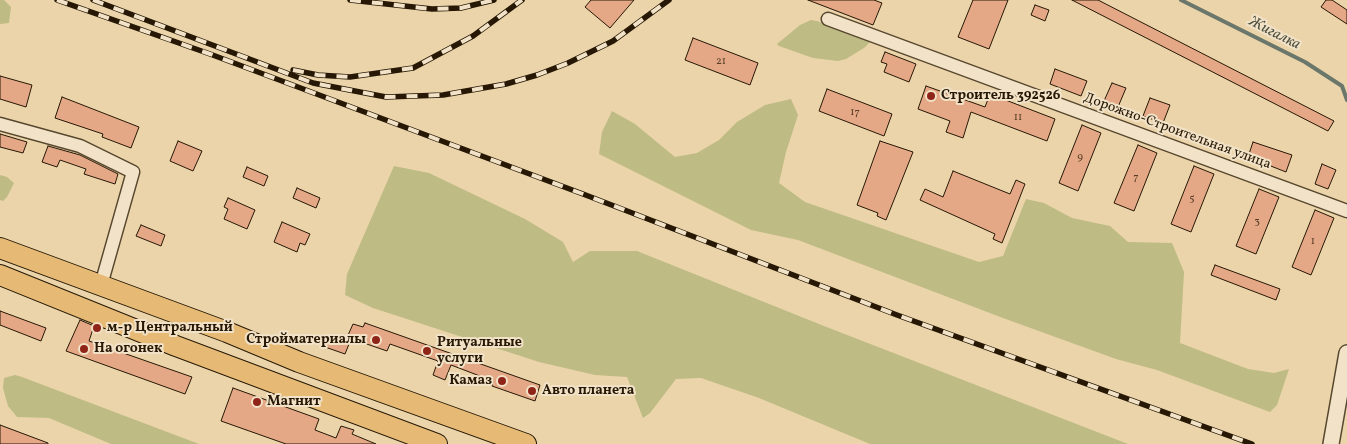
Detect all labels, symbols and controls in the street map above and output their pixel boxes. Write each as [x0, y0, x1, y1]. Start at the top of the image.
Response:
water label: Жигалка [1245, 13, 1303, 55]
house number: 21 [716, 55, 726, 69]
place label: Строитель 392526 [941, 88, 1060, 104]
marker: Строитель 392526 [925, 90, 937, 102]
street label: Дорожно-Строительная улица [1081, 90, 1273, 174]
house number: 17 [850, 106, 860, 120]
house number: 11 [1014, 111, 1022, 125]
house number: 9 [1077, 151, 1083, 165]
house number: 7 [1133, 171, 1139, 185]
house number: 5 [1189, 192, 1195, 206]
house number: 3 [1254, 215, 1260, 229]
house number: 1 [1311, 235, 1315, 249]
place label: м-р Центральный [107, 320, 233, 336]
marker: м-р Центральный [91, 322, 103, 334]
place label: Стройматериалы [246, 332, 366, 348]
marker: Стройматериалы [370, 334, 382, 346]
place label: Ритуальные услуги [437, 335, 522, 368]
place label: На огонек [94, 341, 162, 357]
marker: На огонек [78, 343, 90, 355]
marker: Ритуальные услуги [421, 345, 433, 357]
place label: Камаз [449, 373, 492, 389]
marker: Камаз [496, 375, 508, 387]
place label: Авто планета [542, 383, 634, 399]
marker: Авто планета [526, 385, 538, 397]
place label: Магнит [267, 394, 321, 410]
marker: Магнит [251, 396, 263, 408]

